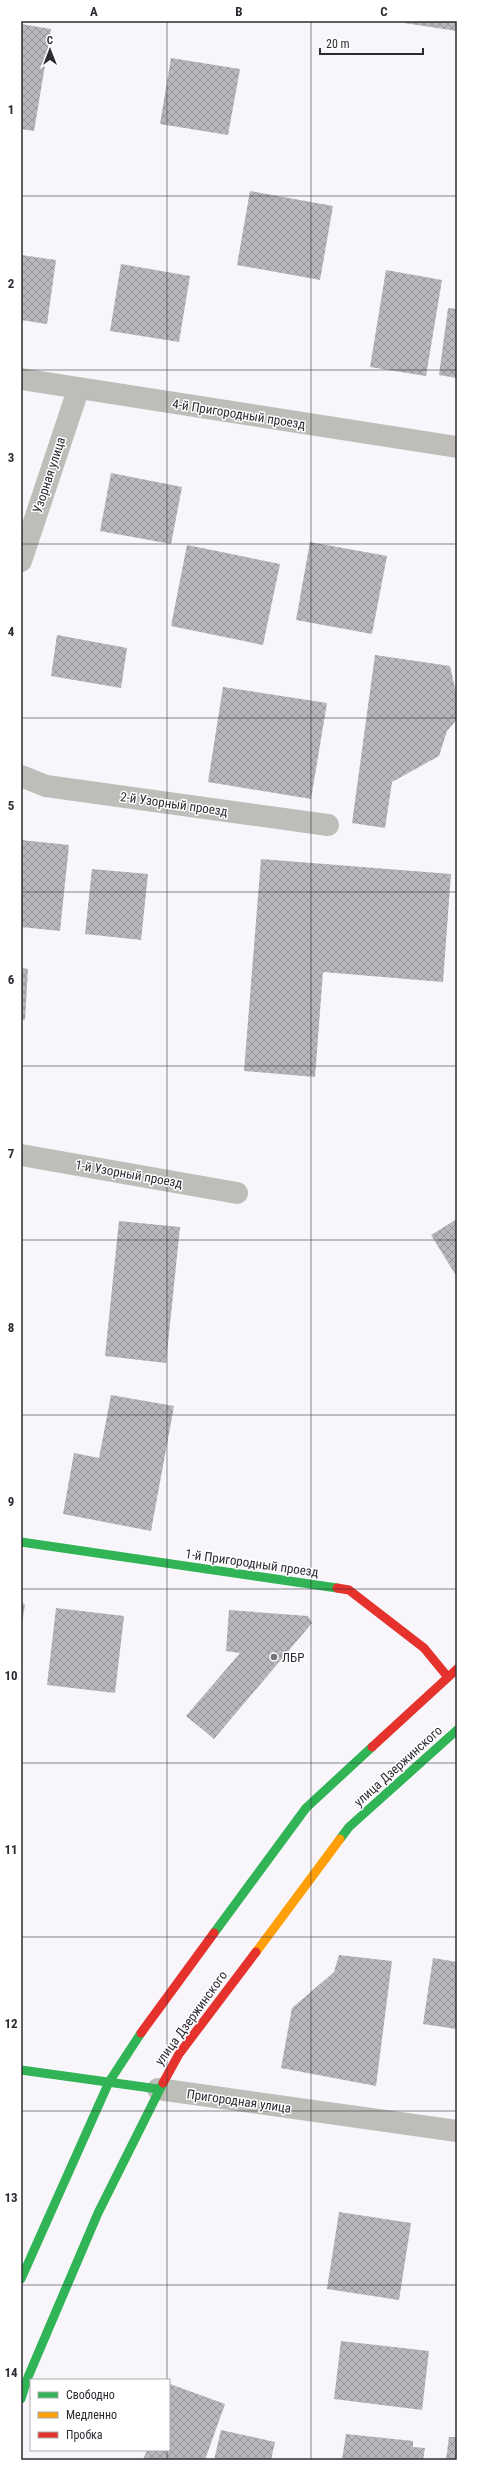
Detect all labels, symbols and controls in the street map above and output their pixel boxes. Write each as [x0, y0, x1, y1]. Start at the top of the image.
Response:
text: A [90, 4, 98, 19]
text: B [235, 4, 243, 19]
text: C [380, 4, 388, 19]
north arrow [30, 30, 70, 70]
scale bar [320, 30, 423, 56]
text: С [47, 34, 53, 47]
text: 20 m [326, 37, 350, 51]
text: 1 [8, 102, 14, 117]
text: 2 [8, 276, 15, 291]
street label: 4-й Пригородный проезд [171, 396, 307, 432]
street label: Узорная улица [30, 435, 68, 515]
text: 3 [8, 450, 14, 465]
text: 4 [8, 624, 15, 639]
street label: 2-й Узорный проезд [119, 789, 229, 819]
text: 5 [8, 798, 15, 813]
text: 6 [8, 972, 15, 987]
text: 7 [8, 1146, 15, 1161]
street label: 1-й Узорный проезд [74, 1157, 184, 1191]
text: 8 [8, 1320, 14, 1335]
text: 9 [8, 1494, 14, 1509]
street label: 1-й Пригородный проезд [184, 1546, 320, 1580]
place label: ЛБР [282, 1650, 304, 1665]
marker: ЛБР [269, 1652, 279, 1662]
text: 10 [4, 1668, 18, 1683]
street label: улица Дзержинского [351, 1723, 445, 1809]
text: 11 [4, 1842, 18, 1857]
street label: улица Дзержинского [152, 1968, 230, 2068]
text: 12 [4, 2016, 18, 2031]
street label: Пригородная улица [186, 2086, 292, 2116]
text: 13 [4, 2190, 18, 2205]
text: 14 [4, 2365, 18, 2380]
legend [30, 2379, 170, 2451]
text: Свободно [66, 2388, 115, 2402]
text: Медленно [66, 2408, 117, 2422]
text: Пробка [66, 2428, 103, 2442]

